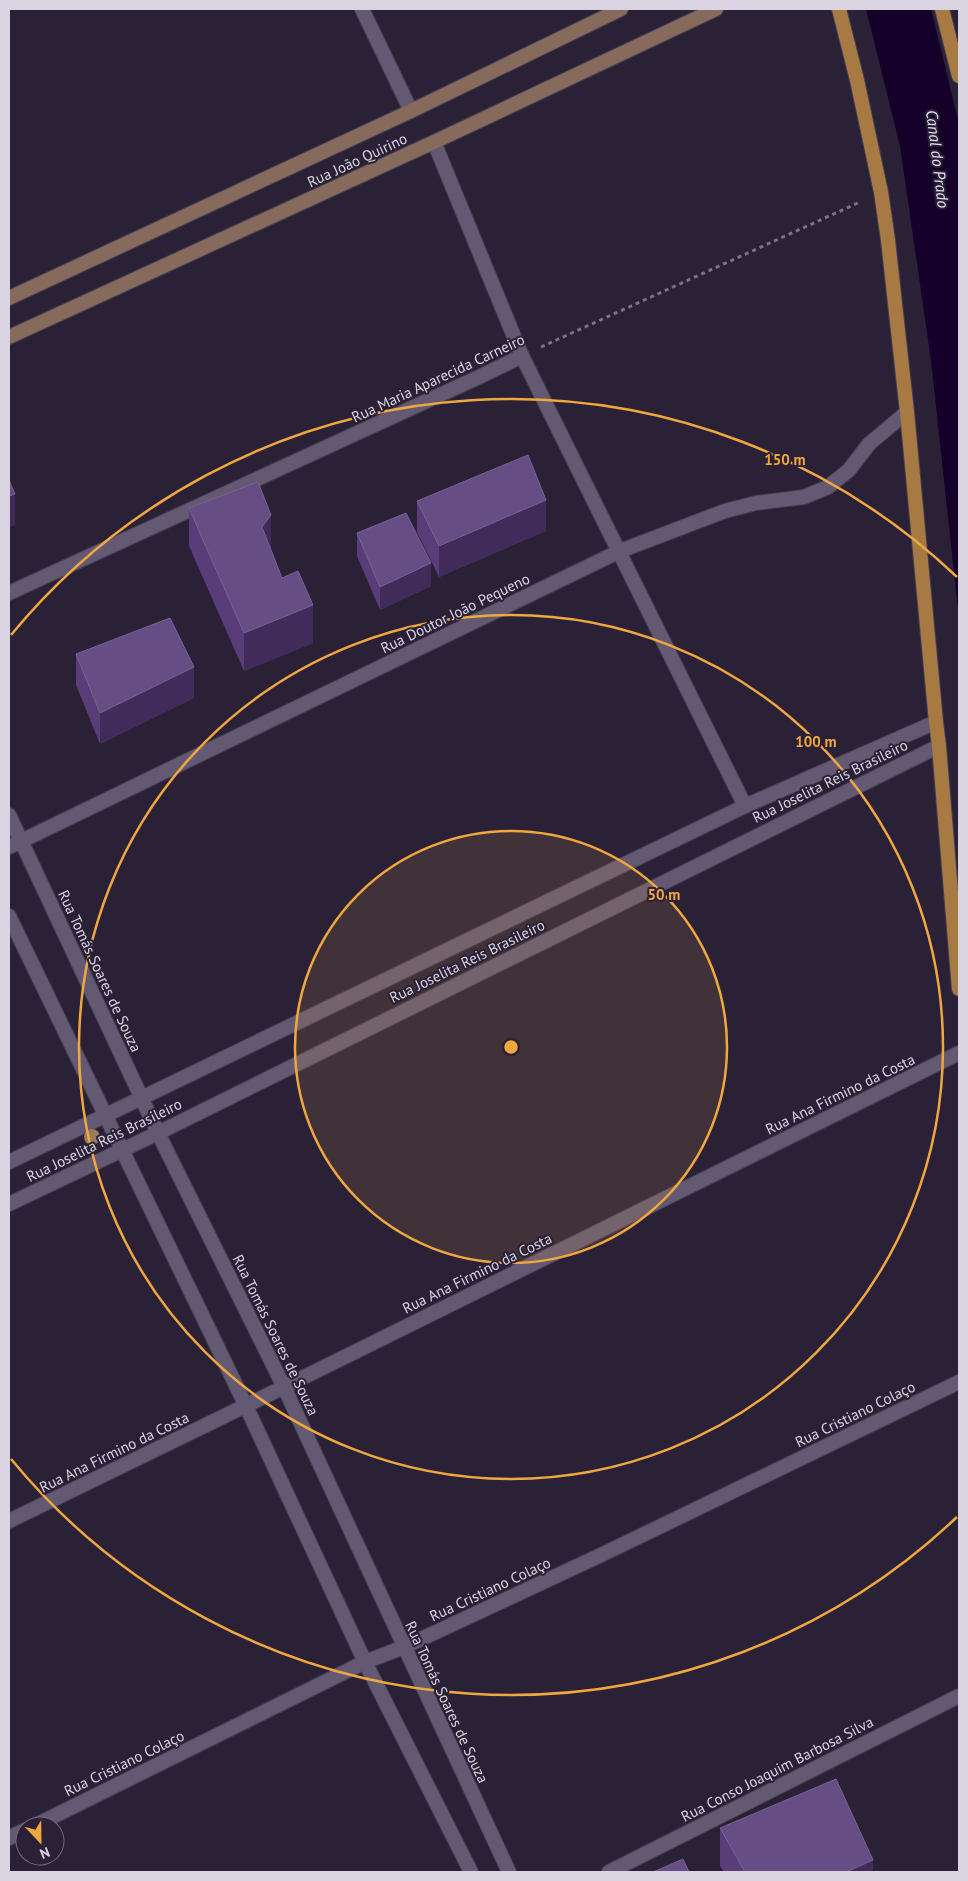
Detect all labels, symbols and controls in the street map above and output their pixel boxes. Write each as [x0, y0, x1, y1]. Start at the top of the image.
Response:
water label: Canal do Prado [922, 109, 954, 209]
street label: Rua João Quirino [304, 129, 410, 191]
street label: Rua Maria Aparecida Carneiro [348, 330, 528, 426]
text: 150 m [764, 450, 806, 469]
street label: Rua Doutor João Pequeno [377, 569, 533, 657]
text: 100 m [795, 732, 837, 751]
street label: Rua Joselita Reis Brasileiro [749, 735, 911, 827]
text: 50 m [648, 885, 680, 904]
street label: Rua Tomás Soares de Souza [54, 887, 146, 1055]
street label: Rua Joselita Reis Brasileiro [386, 915, 548, 1007]
centre of rings [502, 1038, 520, 1056]
street label: Rua Ana Firmino da Costa [762, 1050, 918, 1138]
street label: Rua Joselita Reis Brasileiro [23, 1094, 185, 1186]
street label: Rua Ana Firmino da Costa [399, 1229, 555, 1317]
street label: Rua Tomás Soares de Souza [229, 1251, 323, 1419]
street label: Rua Cristiano Colaço [792, 1377, 918, 1451]
street label: Rua Ana Firmino da Costa [36, 1408, 192, 1496]
street label: Rua Cristiano Colaço [427, 1553, 553, 1625]
street label: Rua Tomás Soares de Souza [401, 1618, 493, 1786]
street label: Rua Conso Joaquim Barbosa Silva [678, 1712, 876, 1826]
street label: Rua Cristiano Colaço [61, 1726, 187, 1800]
north arrow [15, 1816, 65, 1866]
text: N [37, 1843, 53, 1863]

